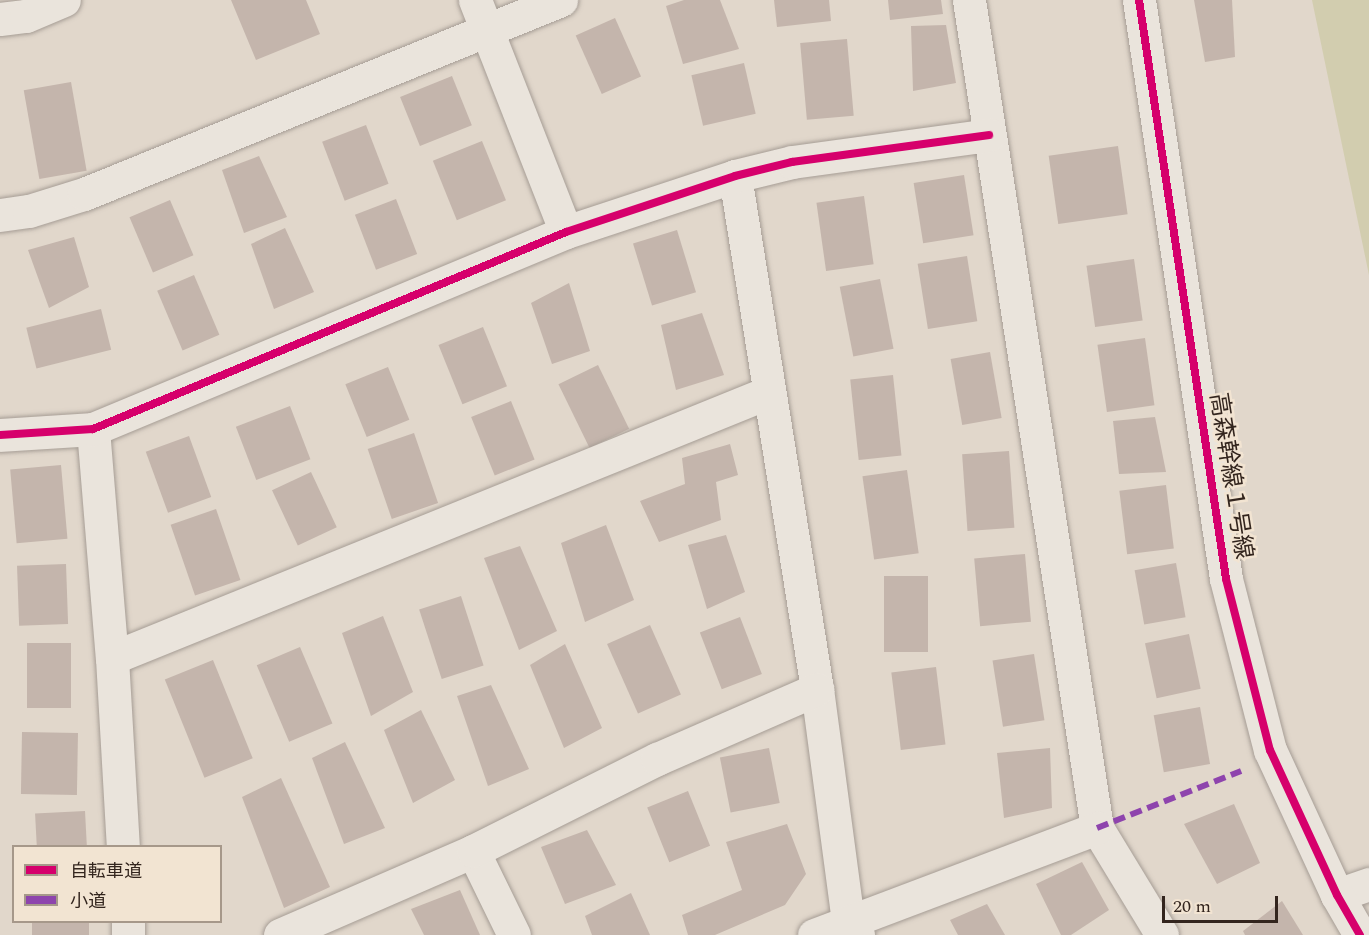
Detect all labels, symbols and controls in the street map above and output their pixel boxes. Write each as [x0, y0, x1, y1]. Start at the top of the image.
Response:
street label: 高森幹線１号線 [1203, 391, 1257, 561]
legend [12, 845, 222, 923]
text: 自転車道 [70, 858, 142, 885]
scale bar [1165, 884, 1280, 922]
text: 小道 [70, 888, 106, 915]
text: 20 m [1173, 893, 1211, 920]

